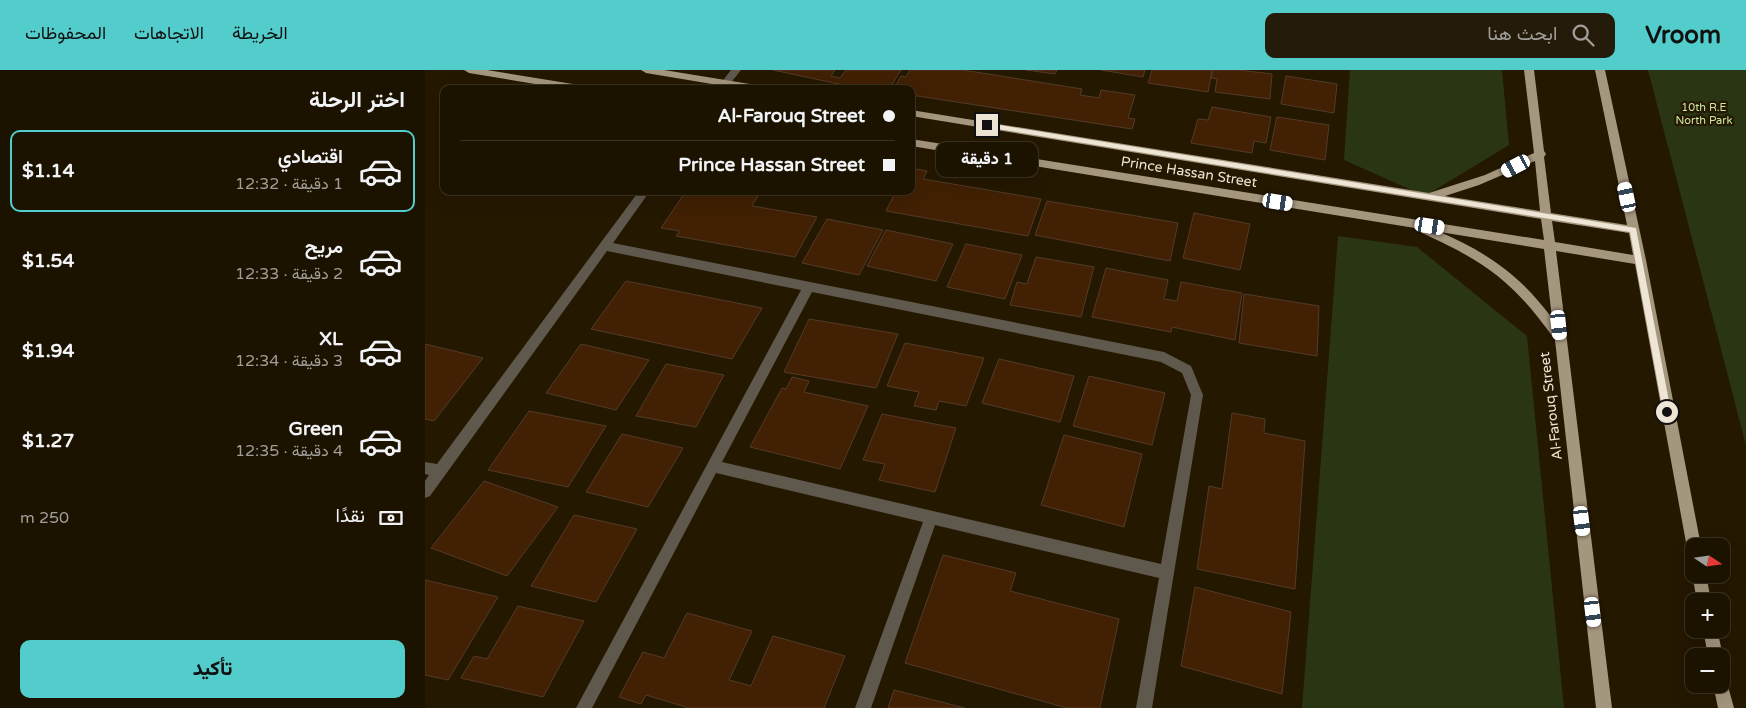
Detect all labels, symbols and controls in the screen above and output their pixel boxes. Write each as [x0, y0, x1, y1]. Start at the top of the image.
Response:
search box [1265, 13, 1615, 58]
icon: search [1569, 21, 1597, 49]
text: Vroom [1645, 21, 1721, 50]
text: المحفوظات [25, 22, 106, 44]
text: الاتجاهات [134, 22, 204, 44]
text: الخريطة [232, 22, 288, 44]
text: ابحث هنا [1487, 23, 1557, 45]
text: اختر الرحلة [309, 87, 405, 113]
park label: 10th R.E North Park [1676, 101, 1732, 127]
text: Al-Farouq Street [717, 105, 865, 127]
route end [976, 114, 998, 136]
callout: 1 دقيقة [936, 142, 1038, 178]
text: اقتصادي [278, 146, 343, 168]
icon: car [358, 149, 403, 194]
text: 1 دقيقة [961, 149, 1013, 169]
car [1499, 152, 1532, 180]
street label: Prince Hassan Street [1120, 153, 1259, 191]
text: Prince Hassan Street [678, 154, 865, 176]
text: $1.14 [22, 160, 74, 182]
text: 1 دقيقة · 12:32 [235, 174, 343, 194]
car [1616, 181, 1637, 213]
car [1262, 192, 1293, 212]
car [1414, 216, 1445, 236]
text: مريح [305, 236, 343, 258]
icon: car [358, 239, 403, 284]
text: $1.54 [22, 250, 74, 272]
text: 2 دقيقة · 12:33 [235, 264, 343, 284]
car [1549, 309, 1568, 341]
text: XL [319, 328, 343, 350]
icon: car [358, 329, 403, 374]
text: $1.94 [22, 340, 74, 362]
street label: Al-Farouq Street [1536, 350, 1566, 461]
text: 3 دقيقة · 12:34 [235, 351, 343, 371]
route start [1656, 401, 1678, 423]
text: Green [289, 418, 343, 440]
icon: car [358, 419, 403, 464]
text: $1.27 [22, 430, 74, 452]
text: 4 دقيقة · 12:35 [235, 441, 343, 461]
icon: cash [377, 504, 405, 532]
text: نقدًا [336, 505, 365, 527]
car [1572, 505, 1591, 537]
text: 250 m [20, 508, 69, 528]
north arrow [1685, 538, 1730, 582]
map controls [1685, 538, 1730, 693]
button: + [1685, 593, 1730, 638]
car [1583, 596, 1602, 628]
button: تأكيد [20, 640, 405, 698]
button: − [1685, 648, 1730, 693]

